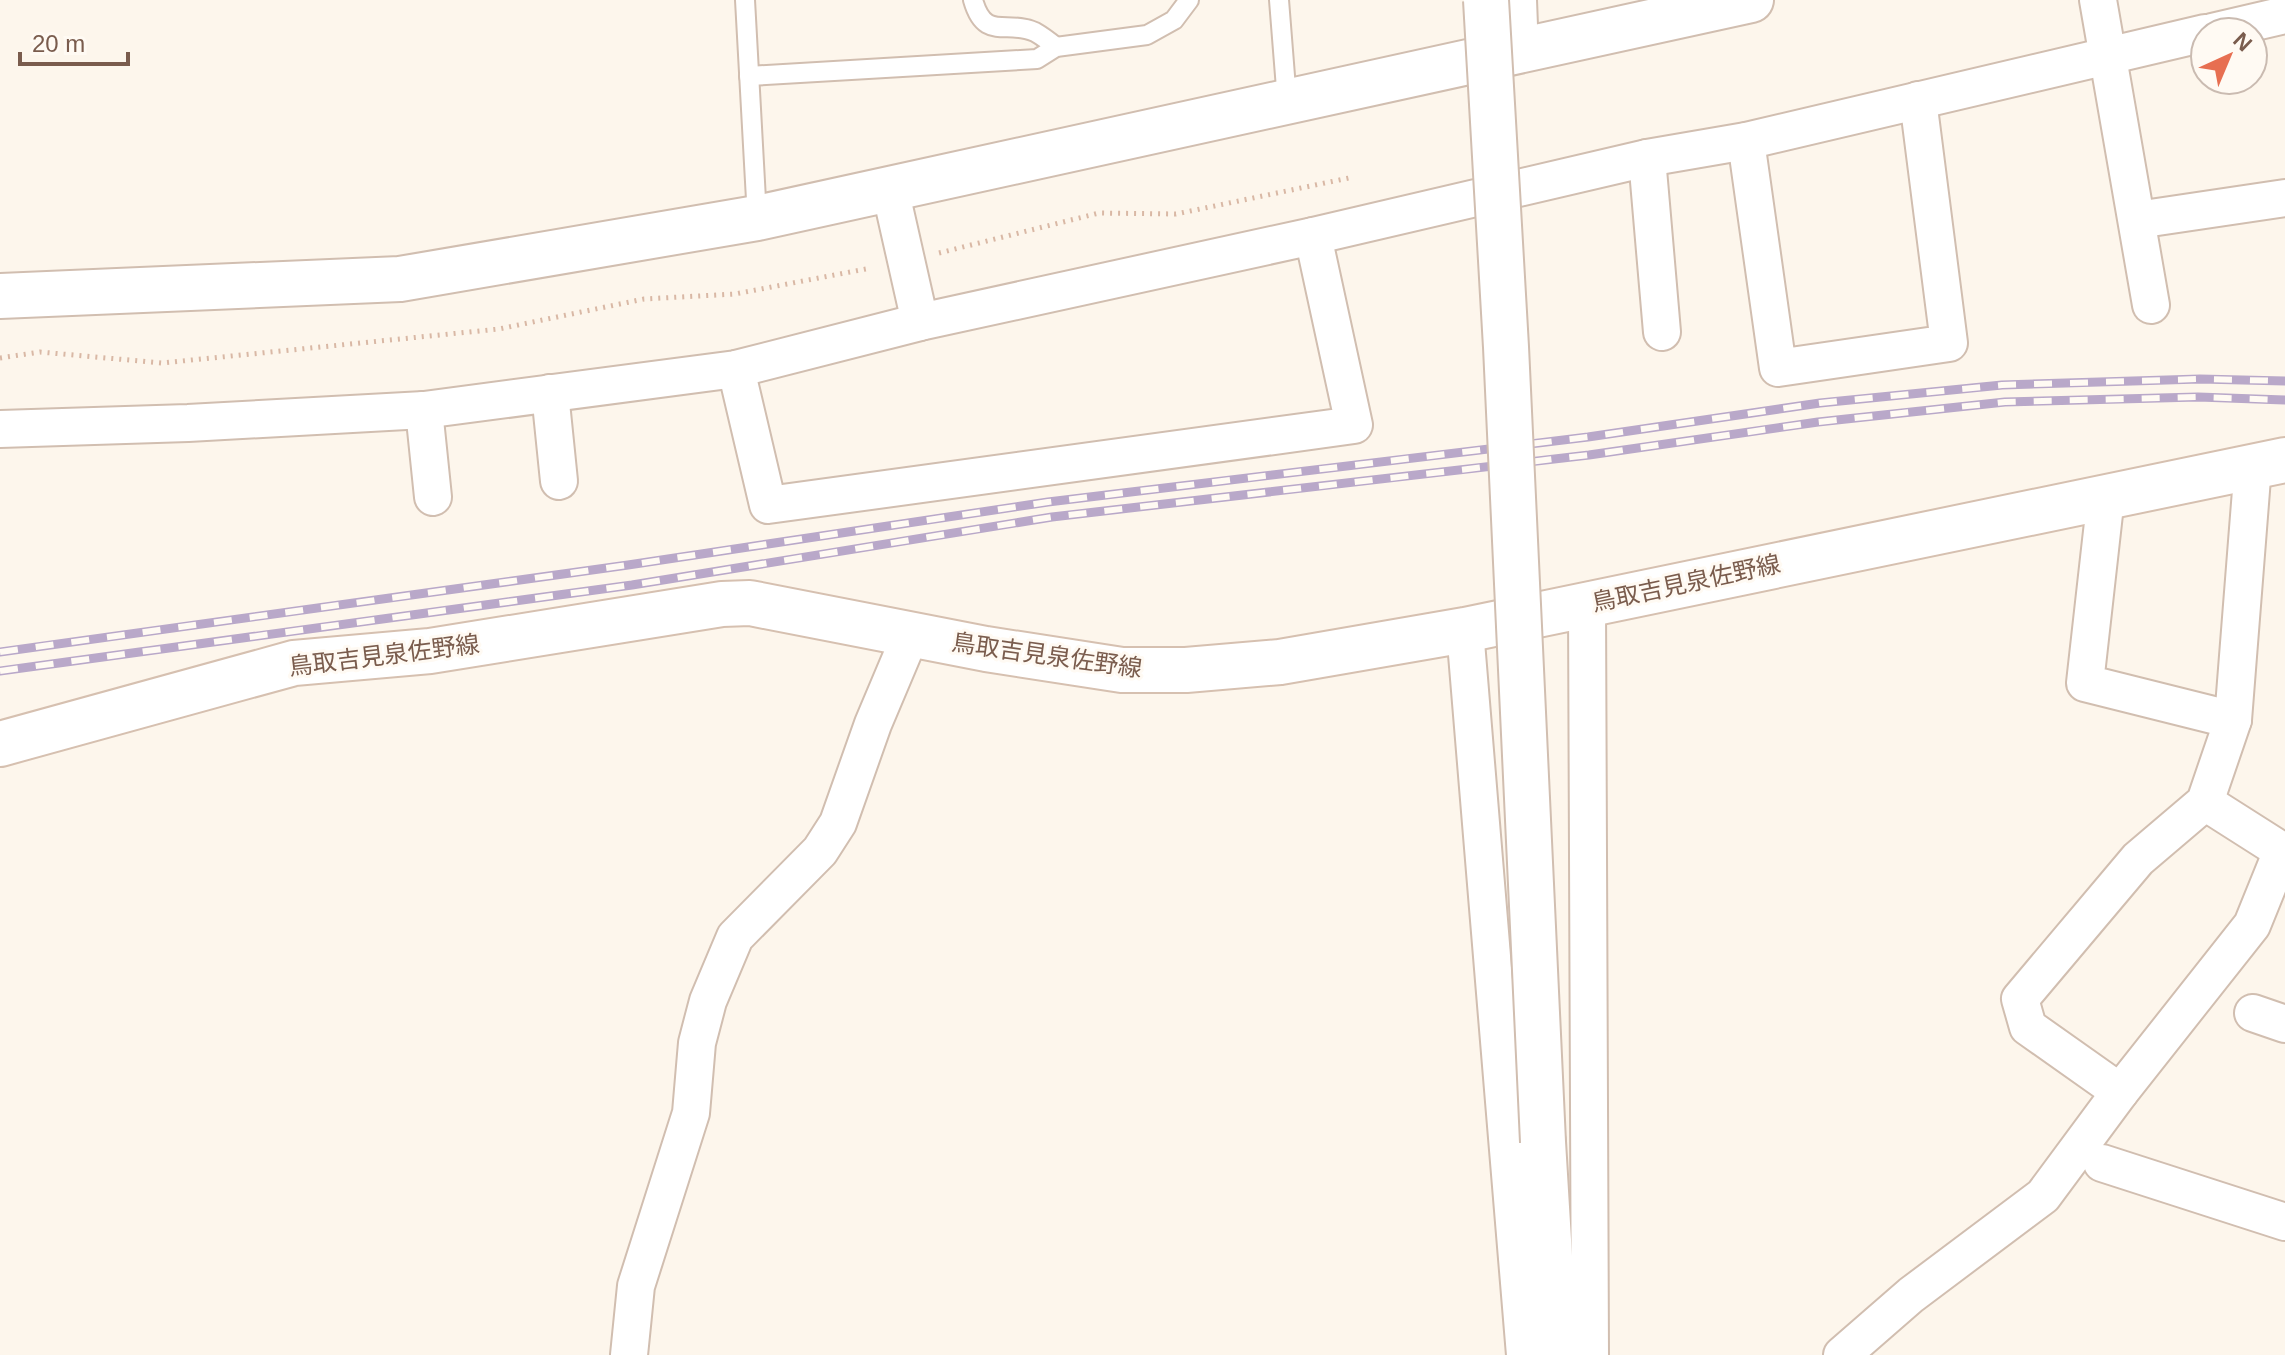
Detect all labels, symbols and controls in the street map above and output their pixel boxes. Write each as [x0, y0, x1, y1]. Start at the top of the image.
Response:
scale bar [20, 16, 128, 66]
north arrow [2189, 16, 2269, 96]
text: N [2228, 27, 2257, 56]
text: 20 m [32, 30, 85, 57]
street label: 鳥取吉見泉佐野線 [1589, 550, 1783, 616]
street label: 鳥取吉見泉佐野線 [950, 628, 1144, 682]
street label: 鳥取吉見泉佐野線 [287, 630, 481, 680]

